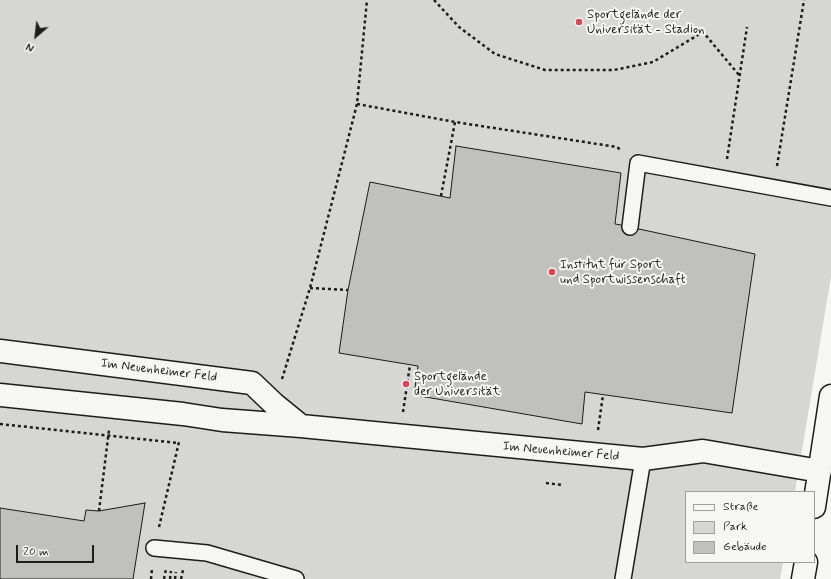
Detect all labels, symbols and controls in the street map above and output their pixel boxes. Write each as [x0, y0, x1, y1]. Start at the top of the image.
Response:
place label: Sportgelände der Universität - Stadion [587, 7, 704, 38]
north arrow [16, 16, 56, 56]
marker: Sportgelände der Universität - Stadion [574, 17, 584, 27]
text: N [24, 39, 37, 54]
place label: Institut für Sport und Sportwissenschaft [560, 257, 686, 288]
marker: Institut für Sport und Sportwissenschaft [547, 267, 557, 277]
street label: Im Neuenheimer Feld [100, 356, 218, 386]
place label: Sportgelände der Universität [414, 369, 500, 400]
marker: Sportgelände der Universität [401, 379, 411, 389]
street label: Im Neuenheimer Feld [502, 439, 620, 465]
legend [685, 491, 815, 563]
text: Straße [723, 499, 758, 515]
text: Park [723, 519, 747, 535]
scale bar [18, 537, 96, 563]
text: Gebäude [723, 539, 766, 555]
text: 20 m [23, 544, 49, 560]

